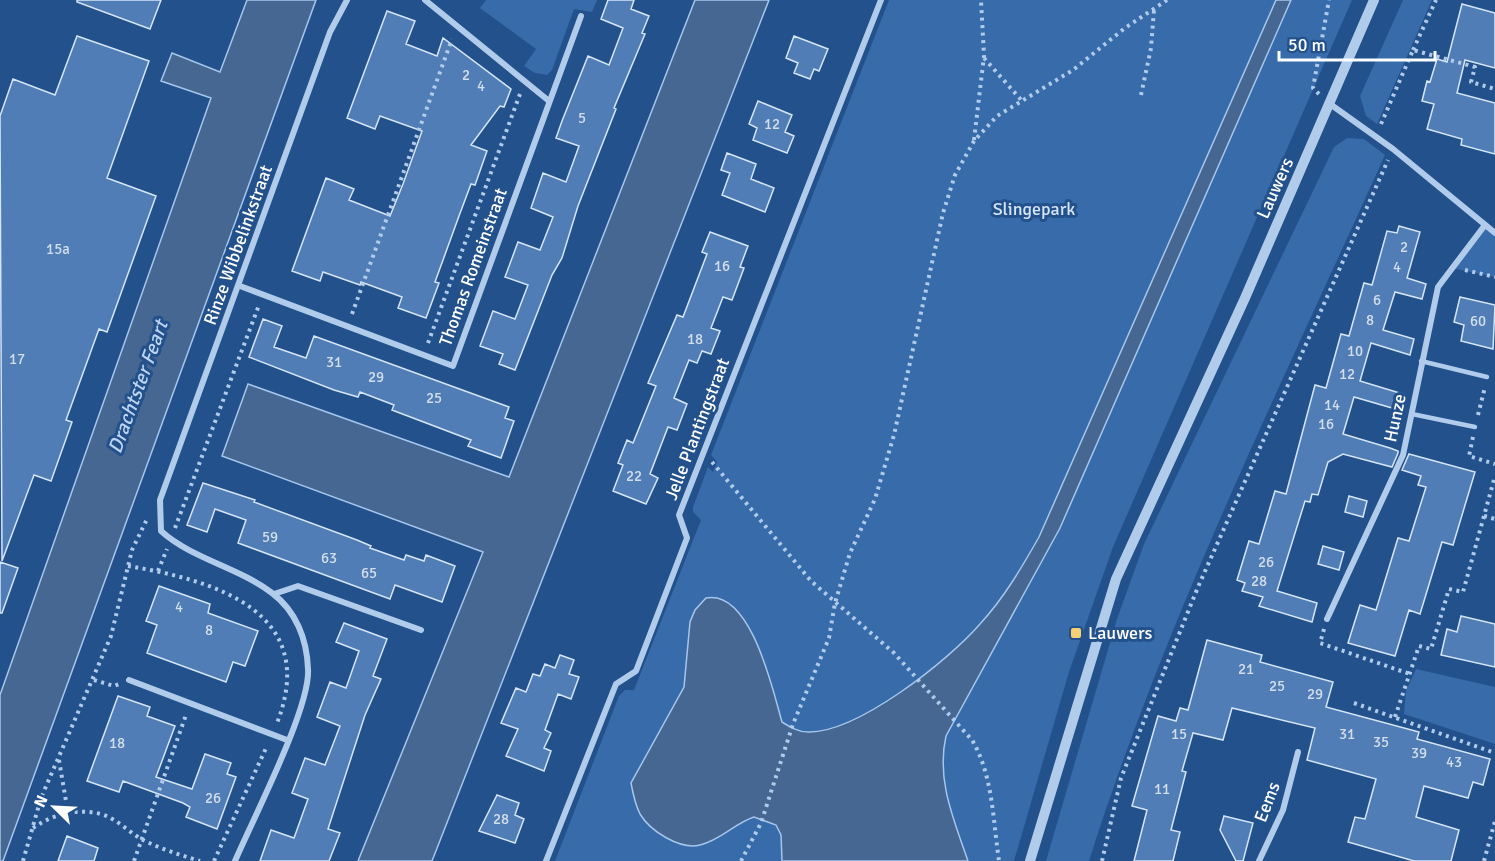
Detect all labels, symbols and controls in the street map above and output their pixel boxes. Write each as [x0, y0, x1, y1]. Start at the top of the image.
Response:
scale bar [1279, 24, 1435, 62]
text: 50 m [1288, 34, 1326, 56]
house number: 2 [462, 66, 470, 84]
house number: 4 [477, 77, 485, 95]
house number: 5 [578, 109, 586, 127]
house number: 12 [764, 115, 780, 133]
street label: Lauwers [1252, 154, 1298, 222]
street label: Rinze Wibbelinkstraat [199, 162, 277, 328]
street label: Thomas Romeinstraat [434, 185, 512, 349]
park label: Slingepark [993, 198, 1075, 220]
house number: 2 [1400, 238, 1408, 256]
house number: 15a [46, 240, 70, 258]
house number: 16 [714, 257, 730, 275]
house number: 4 [1393, 258, 1401, 276]
house number: 6 [1373, 291, 1381, 309]
house number: 8 [1366, 311, 1374, 329]
house number: 60 [1470, 312, 1486, 330]
water label: Drachtster Feart [102, 315, 174, 457]
house number: 18 [687, 330, 703, 348]
house number: 10 [1347, 342, 1363, 360]
house number: 17 [9, 350, 25, 368]
house number: 31 [326, 353, 342, 371]
street label: Jelle Plantingstraat [660, 355, 734, 503]
house number: 12 [1339, 365, 1355, 383]
house number: 29 [368, 368, 384, 386]
house number: 25 [426, 389, 442, 407]
street label: Hunze [1379, 392, 1411, 444]
house number: 14 [1324, 396, 1340, 414]
house number: 16 [1318, 415, 1334, 433]
house number: 22 [626, 467, 642, 485]
house number: 59 [262, 528, 278, 546]
house number: 63 [321, 549, 337, 567]
house number: 26 [1258, 553, 1274, 571]
house number: 65 [361, 564, 377, 582]
house number: 28 [1251, 572, 1267, 590]
house number: 4 [175, 598, 183, 616]
house number: 8 [205, 621, 213, 639]
place label: Lauwers [1088, 622, 1153, 644]
marker: Lauwers [1069, 626, 1083, 640]
house number: 21 [1238, 660, 1254, 678]
house number: 25 [1269, 677, 1285, 695]
house number: 29 [1307, 685, 1323, 703]
house number: 15 [1171, 725, 1187, 743]
house number: 31 [1339, 725, 1355, 743]
house number: 35 [1373, 733, 1389, 751]
house number: 18 [109, 734, 125, 752]
house number: 39 [1411, 744, 1427, 762]
house number: 43 [1446, 753, 1462, 771]
north arrow [24, 777, 84, 837]
street label: Eems [1249, 779, 1285, 825]
house number: 11 [1154, 780, 1170, 798]
house number: 26 [205, 789, 221, 807]
text: N [30, 792, 53, 810]
house number: 28 [493, 810, 509, 828]

